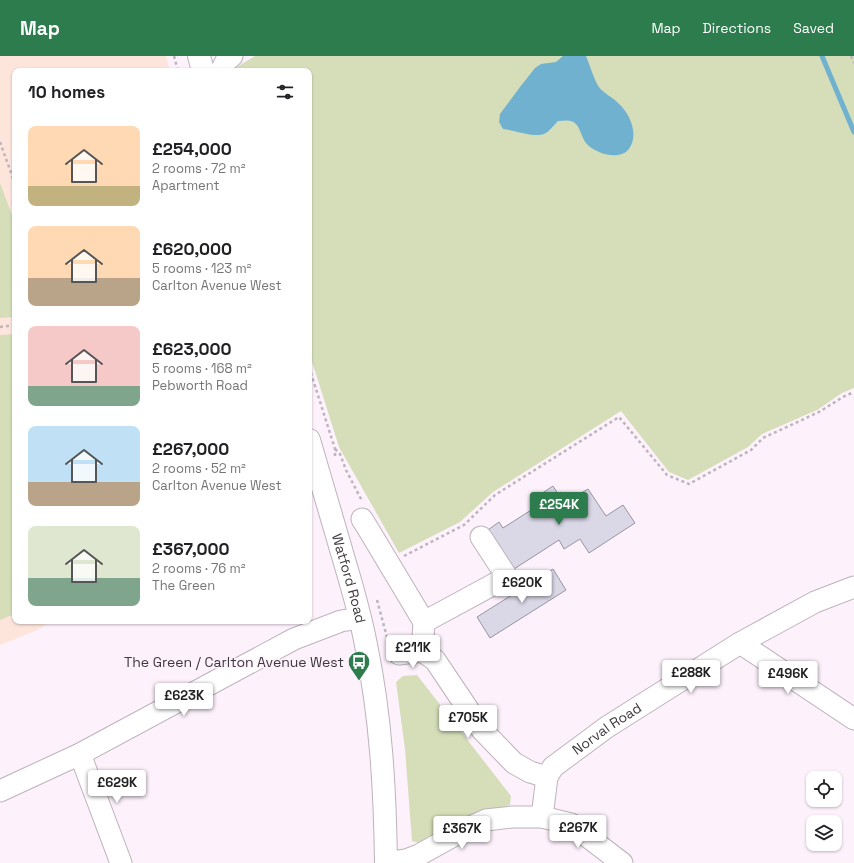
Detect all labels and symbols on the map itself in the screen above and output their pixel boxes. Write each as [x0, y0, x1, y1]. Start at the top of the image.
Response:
pin: £254K [531, 492, 587, 526]
street label: Watford Road [328, 531, 370, 625]
pin: £620K [494, 570, 550, 604]
pin: £211K [385, 635, 441, 669]
bus stop icon: The Green / Carlton Avenue West [346, 649, 372, 682]
place label: The Green / Carlton Avenue West [124, 653, 344, 671]
pin: £288K [663, 660, 719, 694]
pin: £496K [760, 661, 816, 695]
pin: £623K [156, 683, 212, 717]
street label: Norval Road [569, 699, 645, 759]
pin: £705K [440, 705, 496, 739]
pin: £629K [89, 770, 145, 804]
pin: £267K [550, 815, 606, 849]
pin: £367K [434, 816, 490, 850]

